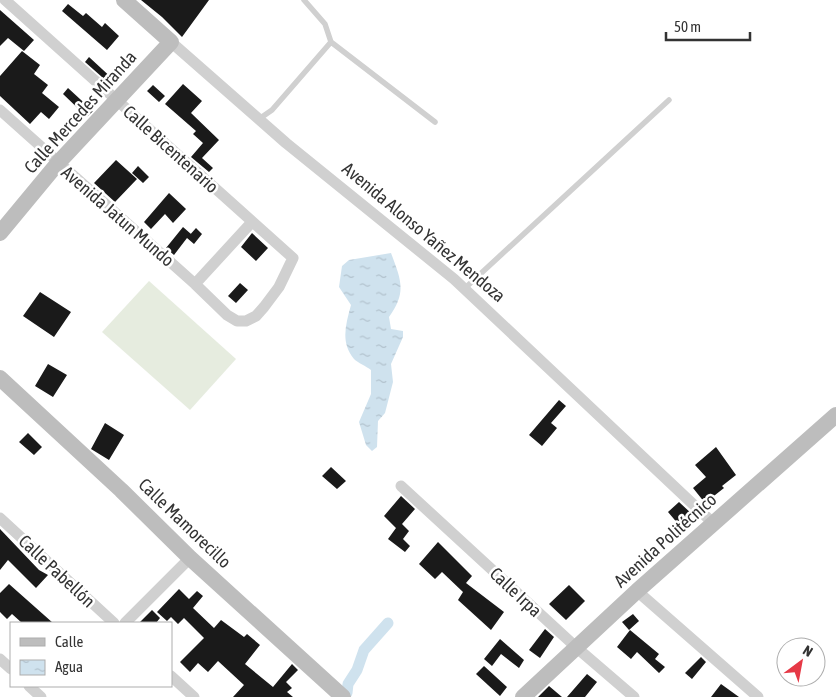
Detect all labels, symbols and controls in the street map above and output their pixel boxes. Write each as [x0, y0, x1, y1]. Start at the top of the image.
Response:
scale bar [666, 10, 750, 42]
text: 50 m [674, 18, 701, 35]
street label: Calle Mercedes Miranda [20, 46, 140, 178]
street label: Calle Bicentenario [119, 101, 223, 197]
street label: Avenida Alonso Yañez Mendoza [338, 158, 510, 306]
street label: Avenida Jatun Mundo [57, 161, 179, 271]
street label: Calle Mamorecillo [134, 474, 236, 572]
street label: Avenida Politécnico [610, 489, 720, 591]
street label: Calle Pabellón [15, 530, 99, 612]
street label: Calle Irpa [486, 563, 546, 621]
legend [10, 622, 172, 687]
text: Calle [55, 633, 84, 650]
north arrow [776, 637, 826, 687]
text: N [800, 642, 816, 660]
text: Agua [55, 658, 83, 675]

